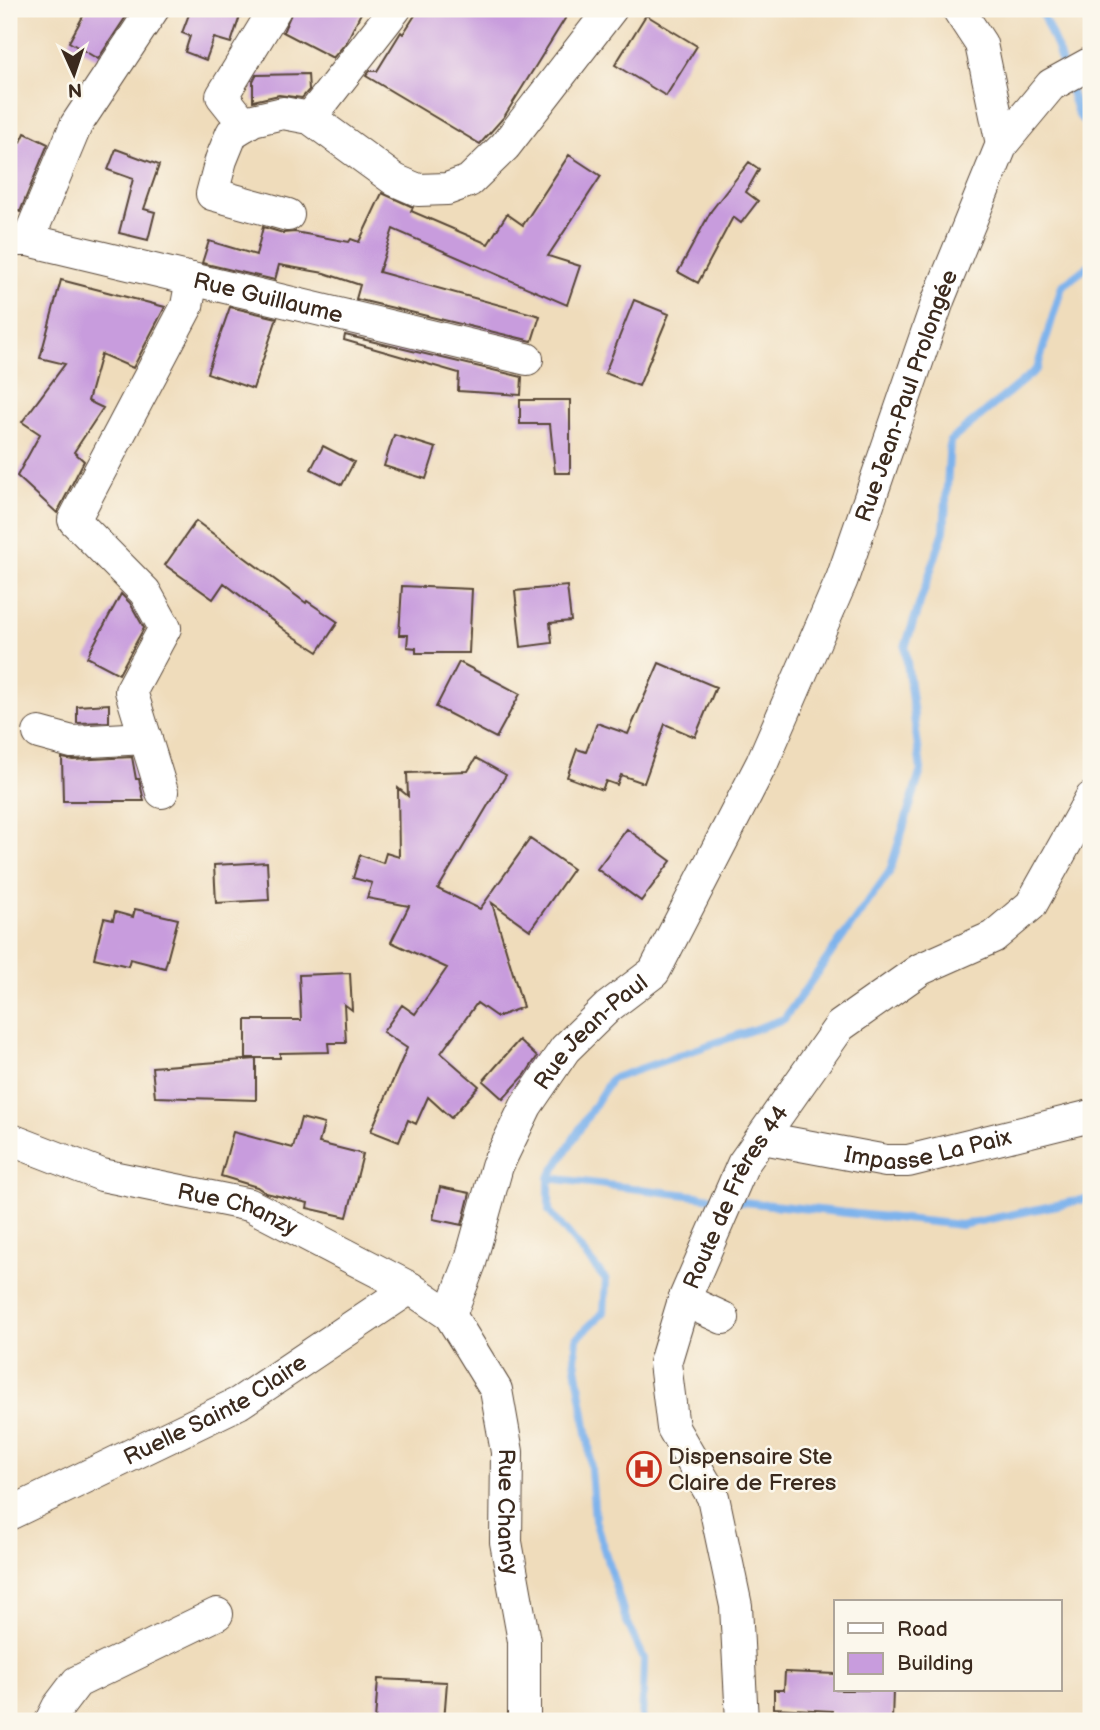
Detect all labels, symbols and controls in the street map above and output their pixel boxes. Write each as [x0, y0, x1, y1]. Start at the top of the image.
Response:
north arrow [38, 38, 108, 108]
text: N [67, 78, 83, 101]
street label: Rue Jean-Paul Prolongée [850, 266, 964, 526]
street label: Rue Guillaume [190, 267, 346, 330]
street label: Rue Jean-Paul [528, 969, 654, 1096]
street label: Route de Frères 44 [677, 1100, 795, 1294]
street label: Impasse La Paix [842, 1123, 1014, 1176]
street label: Rue Chanzy [175, 1178, 303, 1243]
street label: Ruelle Sainte Claire [119, 1349, 312, 1472]
place label: Dispensaire Ste Claire de Freres [668, 1443, 837, 1497]
street label: Rue Chancy [491, 1448, 525, 1578]
hospital icon: Dispensaire Ste Claire de Freres [625, 1450, 663, 1488]
legend [834, 1600, 1062, 1692]
text: Road [897, 1617, 948, 1642]
text: Building [897, 1651, 973, 1676]

